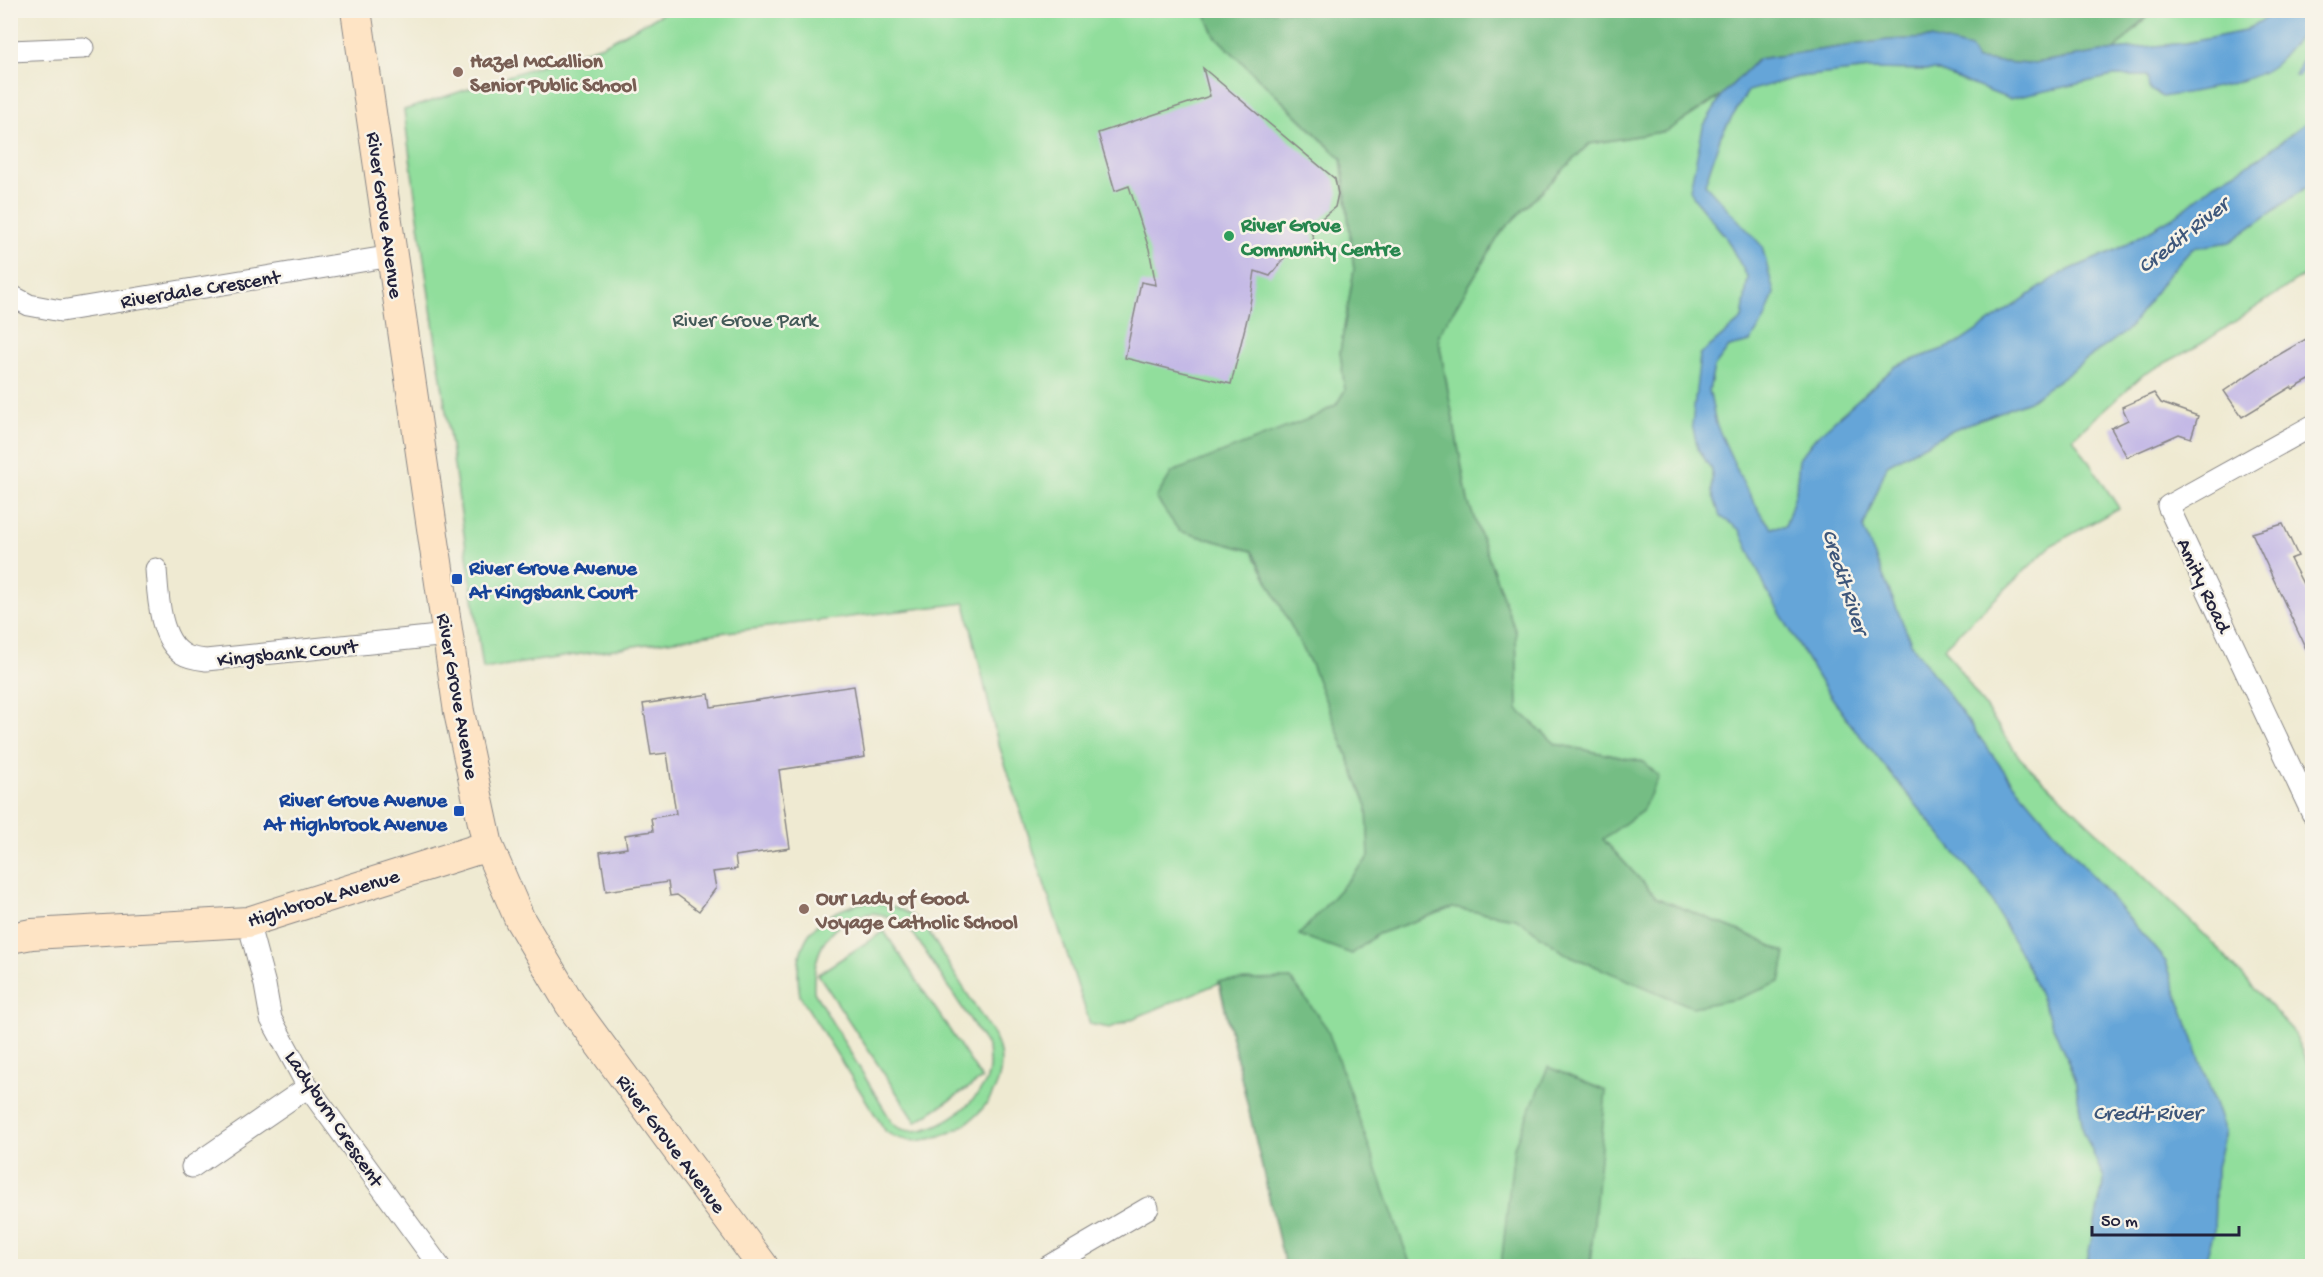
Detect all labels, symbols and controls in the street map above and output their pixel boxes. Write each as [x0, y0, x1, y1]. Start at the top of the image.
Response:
place label: Hazel McCallion Senior Public School [470, 51, 637, 100]
marker: Hazel McCallion Senior Public School [451, 65, 465, 79]
street label: River Grove Avenue [358, 131, 407, 301]
water label: Credit River [2134, 191, 2238, 281]
place label: River Grove Community Centre [1240, 215, 1402, 264]
marker: River Grove Community Centre [1222, 229, 1236, 243]
street label: Riverdale Crescent [119, 266, 285, 316]
park label: River Grove Park [673, 310, 820, 335]
water label: Credit River [1814, 527, 1874, 642]
street label: Amity Road [2169, 535, 2235, 639]
place label: River Grove Avenue At Kingsbank Court [468, 558, 638, 607]
marker: River Grove Avenue At Kingsbank Court [450, 572, 464, 586]
street label: River Grove Avenue [429, 612, 483, 783]
street label: Kingsbank Court [216, 635, 361, 675]
place label: River Grove Avenue At Highbrook Avenue [262, 790, 448, 839]
marker: River Grove Avenue At Highbrook Avenue [452, 804, 466, 818]
street label: Highbrook Avenue [245, 865, 404, 935]
place label: Our Lady of Good Voyage Catholic School [815, 888, 1018, 937]
marker: Our Lady of Good Voyage Catholic School [797, 902, 811, 916]
street label: Ladyburn Crescent [277, 1047, 388, 1195]
street label: River Grove Avenue [609, 1071, 730, 1221]
water label: Credit River [2093, 1102, 2205, 1128]
scale bar [2092, 1199, 2239, 1237]
text: 50 m [2101, 1212, 2138, 1233]

